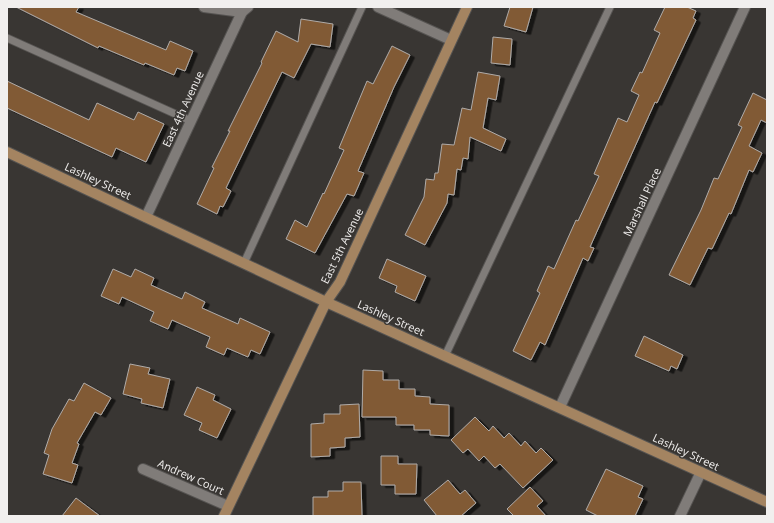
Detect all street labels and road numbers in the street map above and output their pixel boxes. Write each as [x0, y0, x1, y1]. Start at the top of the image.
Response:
street label: East 4th Avenue [158, 68, 207, 149]
street label: Lashley Street [62, 159, 134, 203]
street label: Marshall Place [619, 165, 664, 238]
street label: East 5th Avenue [317, 205, 366, 286]
street label: Lashley Street [355, 296, 427, 339]
street label: Lashley Street [650, 430, 722, 474]
street label: Andrew Court [156, 455, 227, 498]

